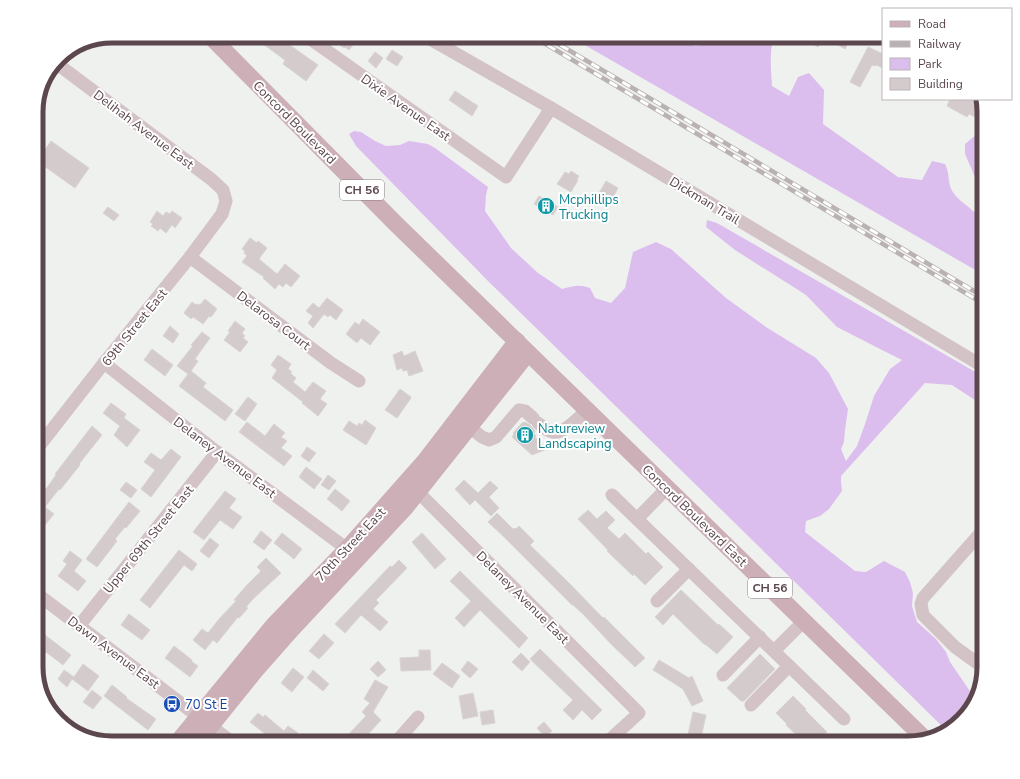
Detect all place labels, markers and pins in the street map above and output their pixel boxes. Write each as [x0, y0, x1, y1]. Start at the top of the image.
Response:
place label: Mcphillips Trucking [559, 191, 619, 224]
building icon: Mcphillips Trucking [536, 196, 556, 216]
place label: Natureview Landscaping [538, 420, 612, 453]
building icon: Natureview Landscaping [515, 425, 535, 445]
bus stop icon: 70 St E [162, 694, 182, 714]
place label: 70 St E [185, 696, 227, 714]

